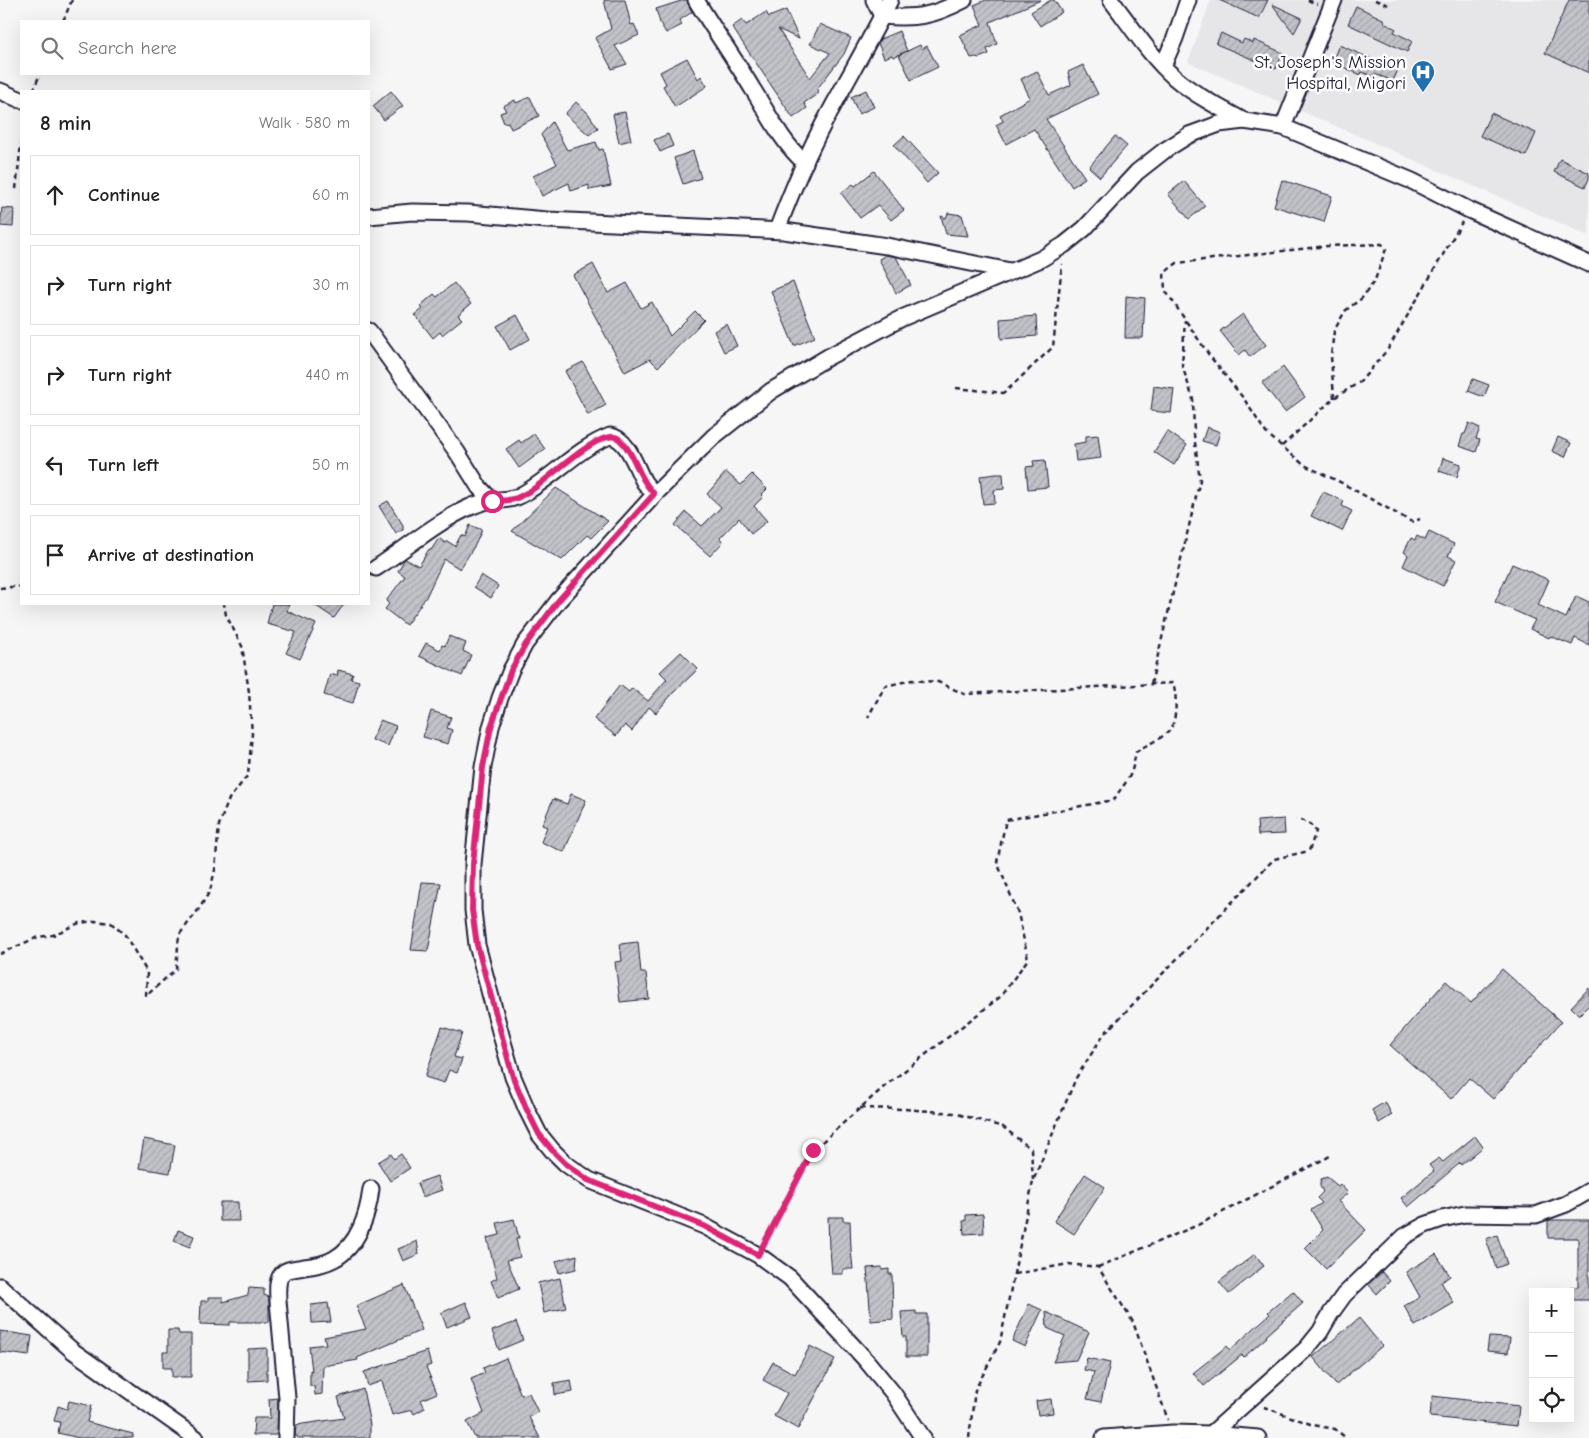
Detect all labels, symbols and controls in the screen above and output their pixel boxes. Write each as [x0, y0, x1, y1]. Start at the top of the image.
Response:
search box [20, 20, 370, 75]
icon: search [38, 34, 66, 62]
text: Search here [78, 37, 177, 59]
place label: St. Joseph's Mission Hospital, Migori [1254, 52, 1406, 94]
hospital icon: St. Joseph's Mission Hospital, Migori [1410, 59, 1436, 93]
text: 8 min [40, 111, 91, 135]
text: Walk · 580 m [259, 114, 350, 132]
icon: ahead [41, 181, 69, 209]
text: Continue [88, 184, 160, 206]
text: 60 m [312, 186, 349, 204]
icon: right [41, 271, 69, 299]
text: Turn right [88, 274, 172, 296]
text: 30 m [313, 276, 349, 294]
icon: right [41, 361, 69, 389]
text: Turn right [88, 364, 172, 386]
text: 440 m [305, 366, 349, 384]
icon: left [41, 451, 69, 479]
text: Turn left [88, 454, 159, 476]
text: 50 m [312, 456, 349, 474]
route start [481, 490, 504, 513]
icon: arrive [41, 541, 69, 569]
text: Arrive at destination [88, 544, 254, 566]
route end [802, 1139, 825, 1162]
map controls [1529, 1288, 1574, 1423]
button: + [1529, 1288, 1574, 1333]
button: − [1529, 1333, 1574, 1378]
button: locate [1529, 1378, 1574, 1423]

